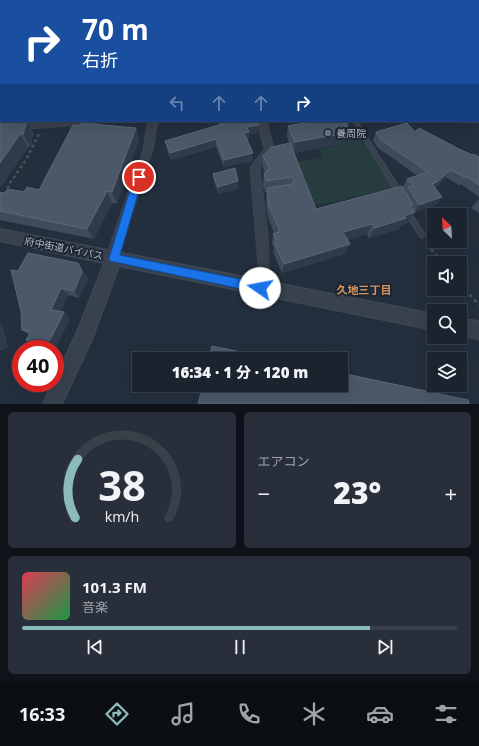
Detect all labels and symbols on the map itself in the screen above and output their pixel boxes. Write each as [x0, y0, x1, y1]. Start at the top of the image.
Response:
place label: 養周院 [336, 126, 366, 140]
marker: 養周院 [323, 128, 333, 138]
pin [122, 160, 156, 194]
north arrow [427, 208, 467, 248]
street label: 府中街道バイパス [23, 234, 105, 262]
position arrow [239, 267, 281, 309]
district label: 久地三丁目 [337, 282, 392, 297]
speed limit sign: 40 [12, 340, 64, 392]

